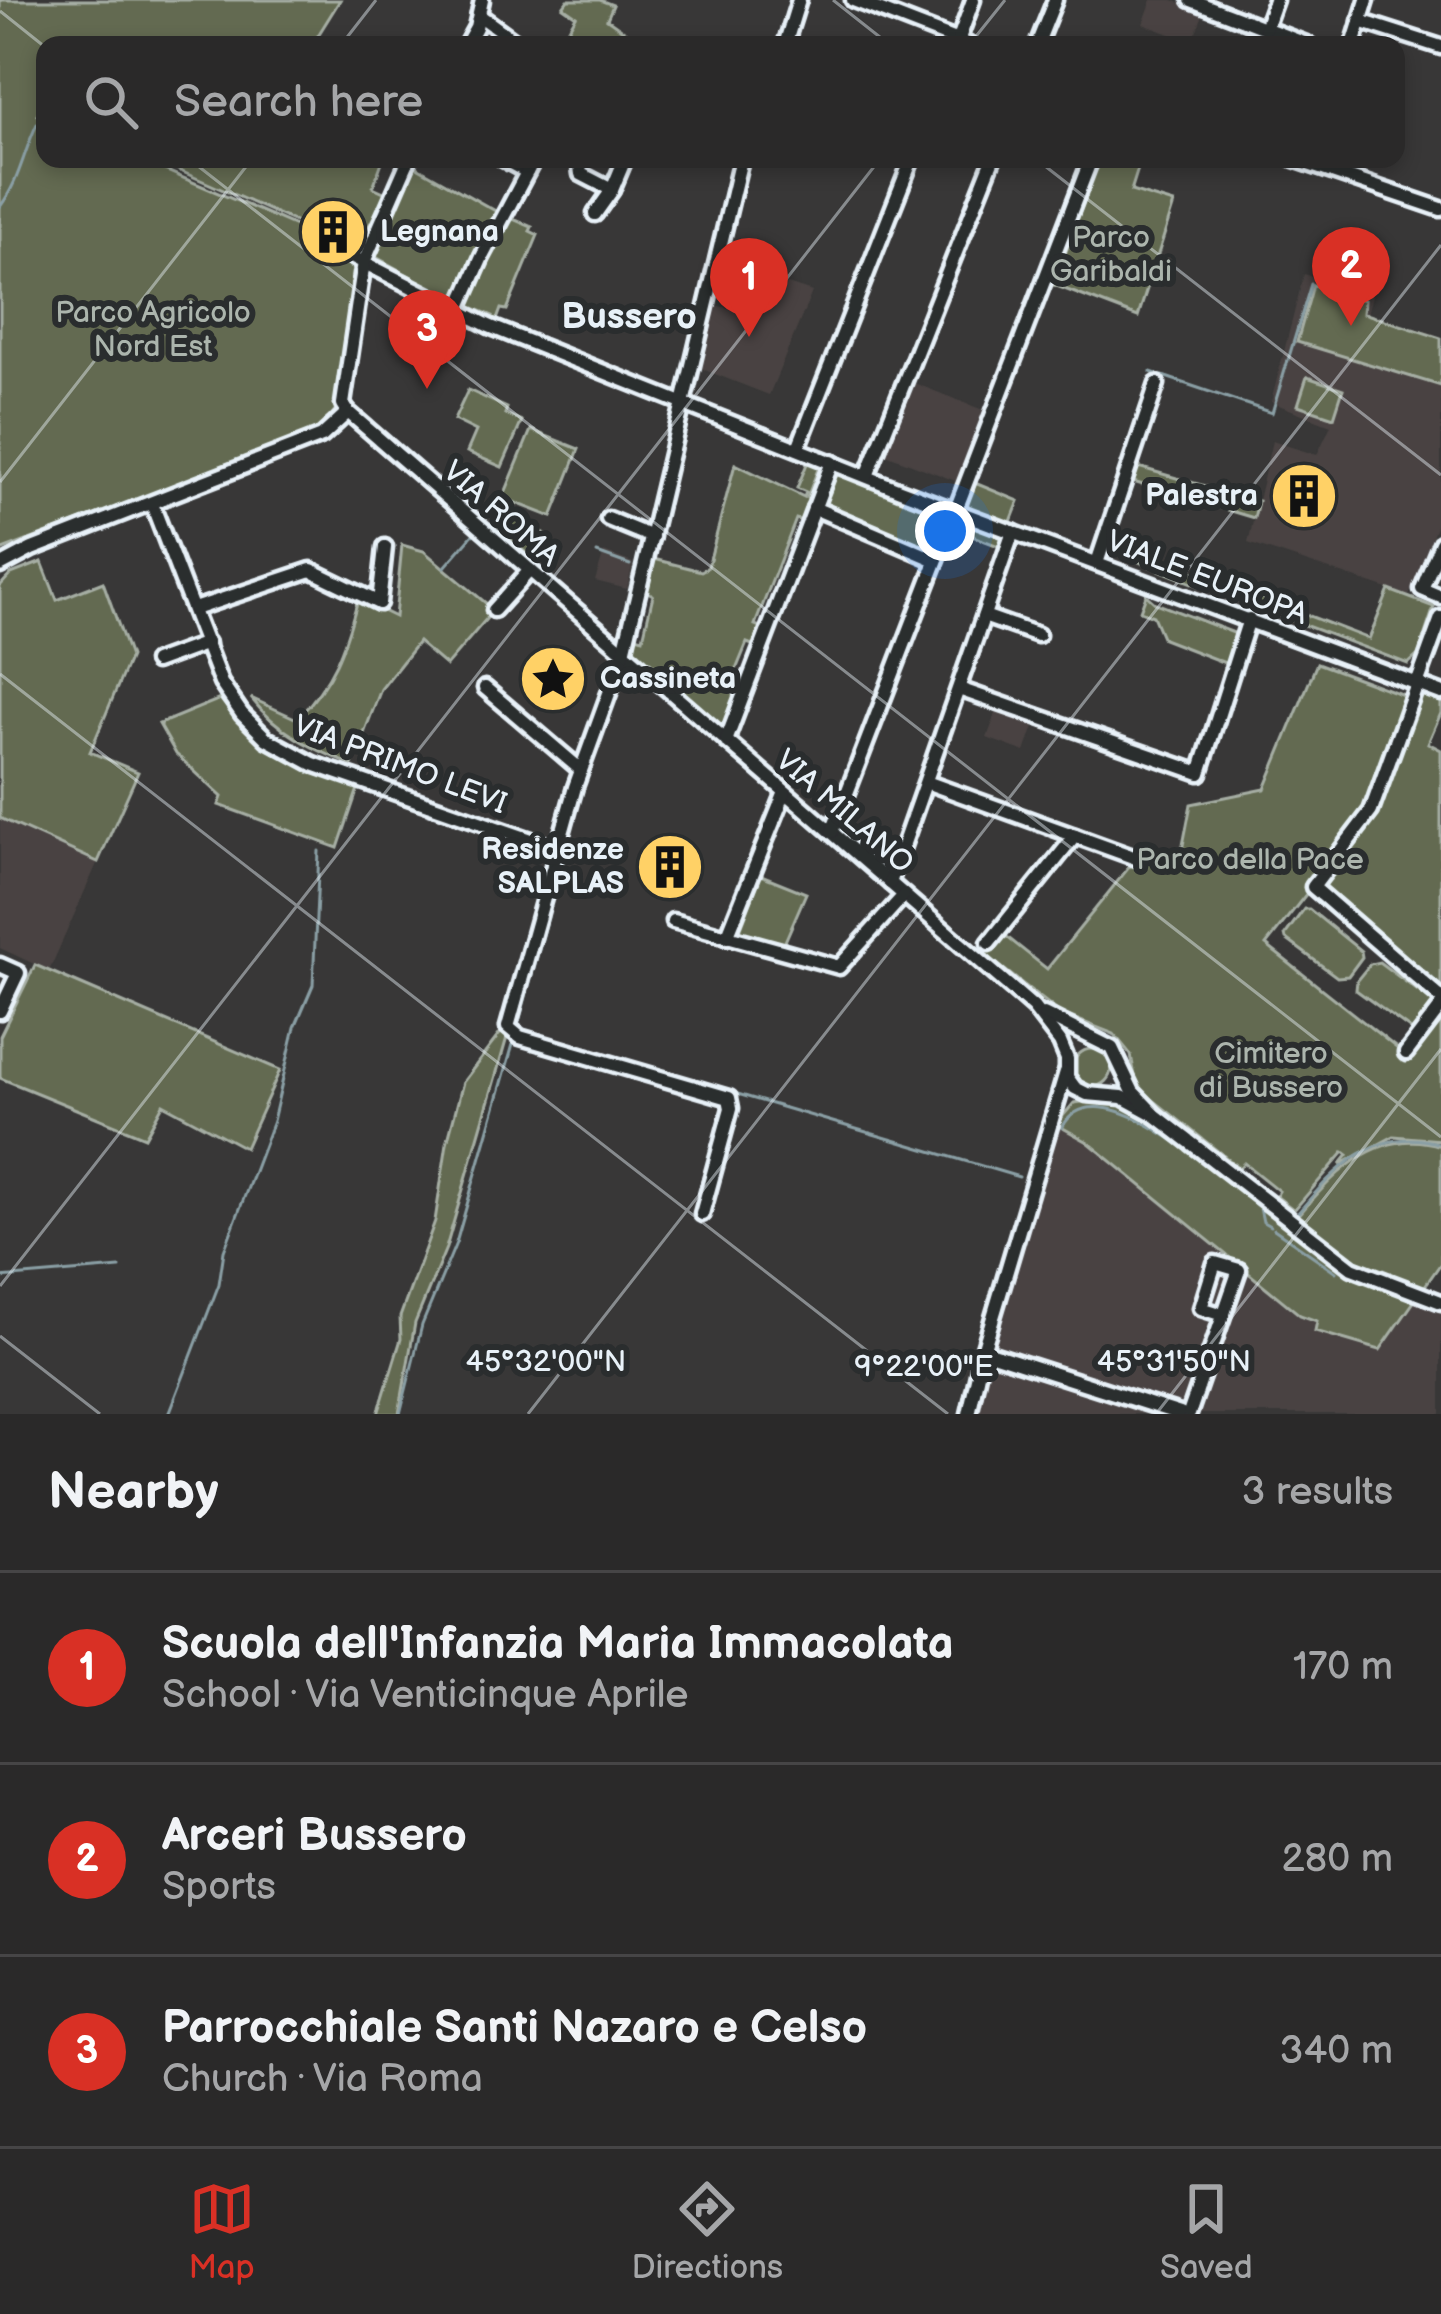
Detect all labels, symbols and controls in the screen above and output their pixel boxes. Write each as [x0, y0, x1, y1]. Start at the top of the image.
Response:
search box [36, 36, 1405, 168]
icon: search [78, 69, 144, 135]
text: Search here [174, 75, 423, 130]
building icon: Legnana [298, 197, 368, 267]
place label: Legnana [380, 214, 499, 250]
park label: Parco Garibaldi [1050, 220, 1172, 290]
pin: 2 [1312, 227, 1390, 326]
pin: 1 [710, 238, 788, 337]
pin: 3 [388, 290, 466, 389]
park label: Parco Agricolo Nord Est [55, 295, 251, 365]
district label: Bussero [561, 296, 697, 339]
street label: VIA ROMA [435, 454, 567, 575]
building icon: Palestra [1269, 461, 1339, 531]
place label: Palestra [1145, 478, 1258, 514]
your location [915, 501, 975, 561]
street label: VIALE EUROPA [1101, 523, 1313, 633]
place icon: Cassineta [518, 644, 588, 714]
place label: Cassineta [600, 661, 736, 697]
street label: VIA PRIMO LEVI [288, 708, 512, 822]
street label: VIA MILANO [768, 742, 920, 882]
place label: Residenze SALPLAS [481, 832, 624, 902]
building icon: Residenze SALPLAS [635, 832, 705, 902]
park label: Parco della Pace [1136, 842, 1364, 878]
park label: Cimitero di Bussero [1199, 1036, 1343, 1106]
text: 45°32'00"N [466, 1344, 626, 1380]
text: 45°31'50"N [1097, 1344, 1251, 1380]
text: 9°22'00"E [854, 1349, 994, 1385]
text: Nearby [48, 1462, 219, 1523]
text: 3 results [1241, 1469, 1393, 1516]
text: Scuola dell'Infanzia Maria Immacolata [162, 1617, 954, 1672]
text: 1 [79, 1644, 95, 1691]
text: 170 m [1293, 1644, 1393, 1691]
text: School · Via Venticinque Aprile [162, 1672, 688, 1719]
text: Arceri Bussero [162, 1809, 467, 1864]
text: 2 [75, 1836, 99, 1883]
text: 280 m [1282, 1836, 1393, 1883]
text: Sports [162, 1864, 276, 1911]
text: Parrocchiale Santi Nazaro e Celso [162, 2001, 867, 2056]
text: 3 [76, 2028, 98, 2075]
text: 340 m [1280, 2028, 1393, 2075]
text: Church · Via Roma [162, 2056, 483, 2103]
tab: Map [188, 2176, 255, 2288]
tab: Directions [631, 2176, 783, 2288]
tab: Saved [1160, 2176, 1253, 2288]

